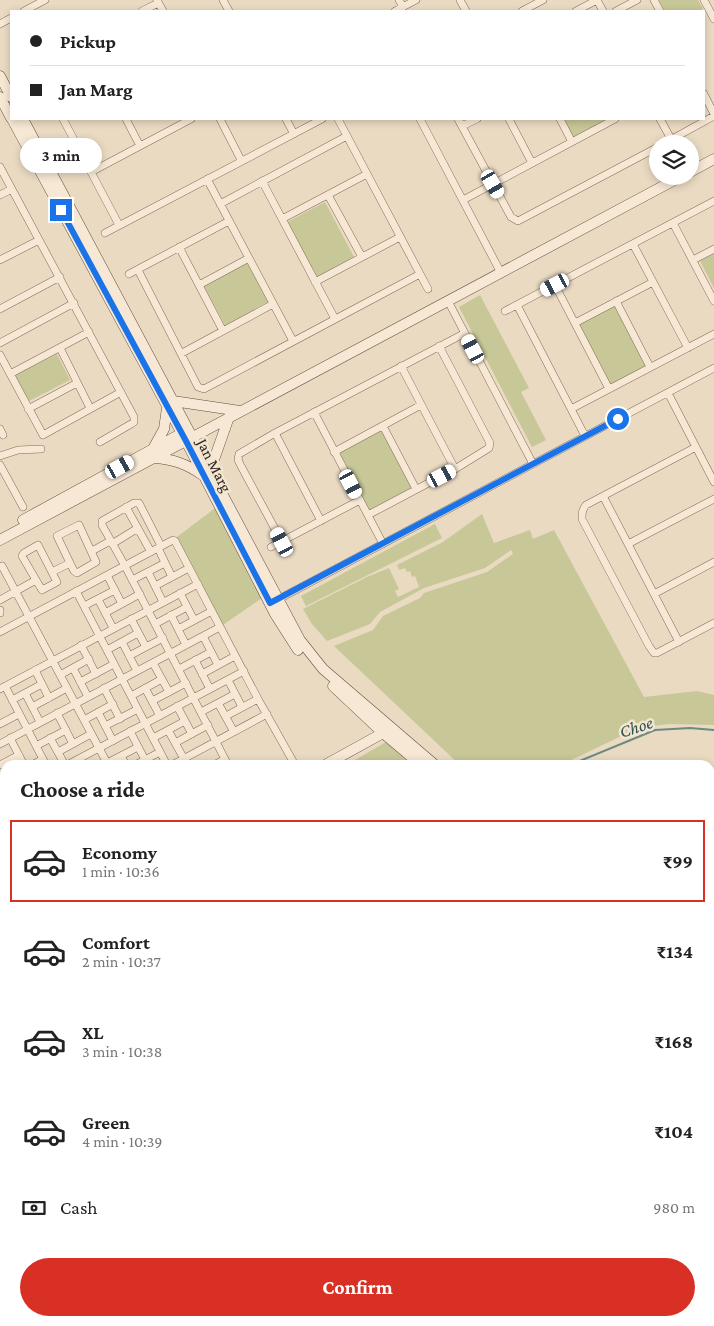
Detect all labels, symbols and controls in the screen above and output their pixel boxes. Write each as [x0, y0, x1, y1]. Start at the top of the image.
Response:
text: Pickup [60, 31, 116, 52]
text: Jan Marg [60, 79, 133, 100]
map controls [649, 135, 699, 185]
button: layers [649, 135, 699, 185]
callout: 3 min [20, 138, 102, 172]
text: 3 min [42, 147, 80, 164]
car [479, 167, 506, 201]
route end [50, 199, 72, 221]
car [538, 272, 571, 298]
car [459, 332, 486, 366]
route start [607, 408, 629, 430]
street label: Jan Marg [192, 434, 235, 495]
car [103, 453, 136, 481]
car [425, 462, 458, 490]
car [337, 467, 364, 501]
car [268, 525, 295, 559]
water label: Choe [617, 712, 655, 742]
text: Choose a ride [20, 777, 145, 802]
icon: car [22, 839, 67, 884]
text: Economy [82, 842, 157, 863]
text: ₹99 [663, 851, 693, 872]
text: 1 min · 10:36 [82, 863, 160, 880]
icon: car [22, 929, 67, 974]
text: Comfort [82, 932, 150, 953]
text: ₹134 [656, 941, 693, 962]
text: 2 min · 10:37 [82, 953, 161, 970]
icon: car [22, 1019, 67, 1064]
text: XL [82, 1022, 104, 1043]
text: ₹168 [654, 1031, 693, 1052]
text: 3 min · 10:38 [82, 1043, 162, 1060]
icon: car [22, 1109, 67, 1154]
text: Green [82, 1112, 130, 1133]
text: ₹104 [654, 1121, 693, 1142]
text: 4 min · 10:39 [82, 1133, 162, 1150]
icon: cash [20, 1194, 48, 1222]
text: Cash [60, 1197, 98, 1218]
text: 980 m [653, 1199, 695, 1216]
button: Confirm [20, 1258, 695, 1316]

